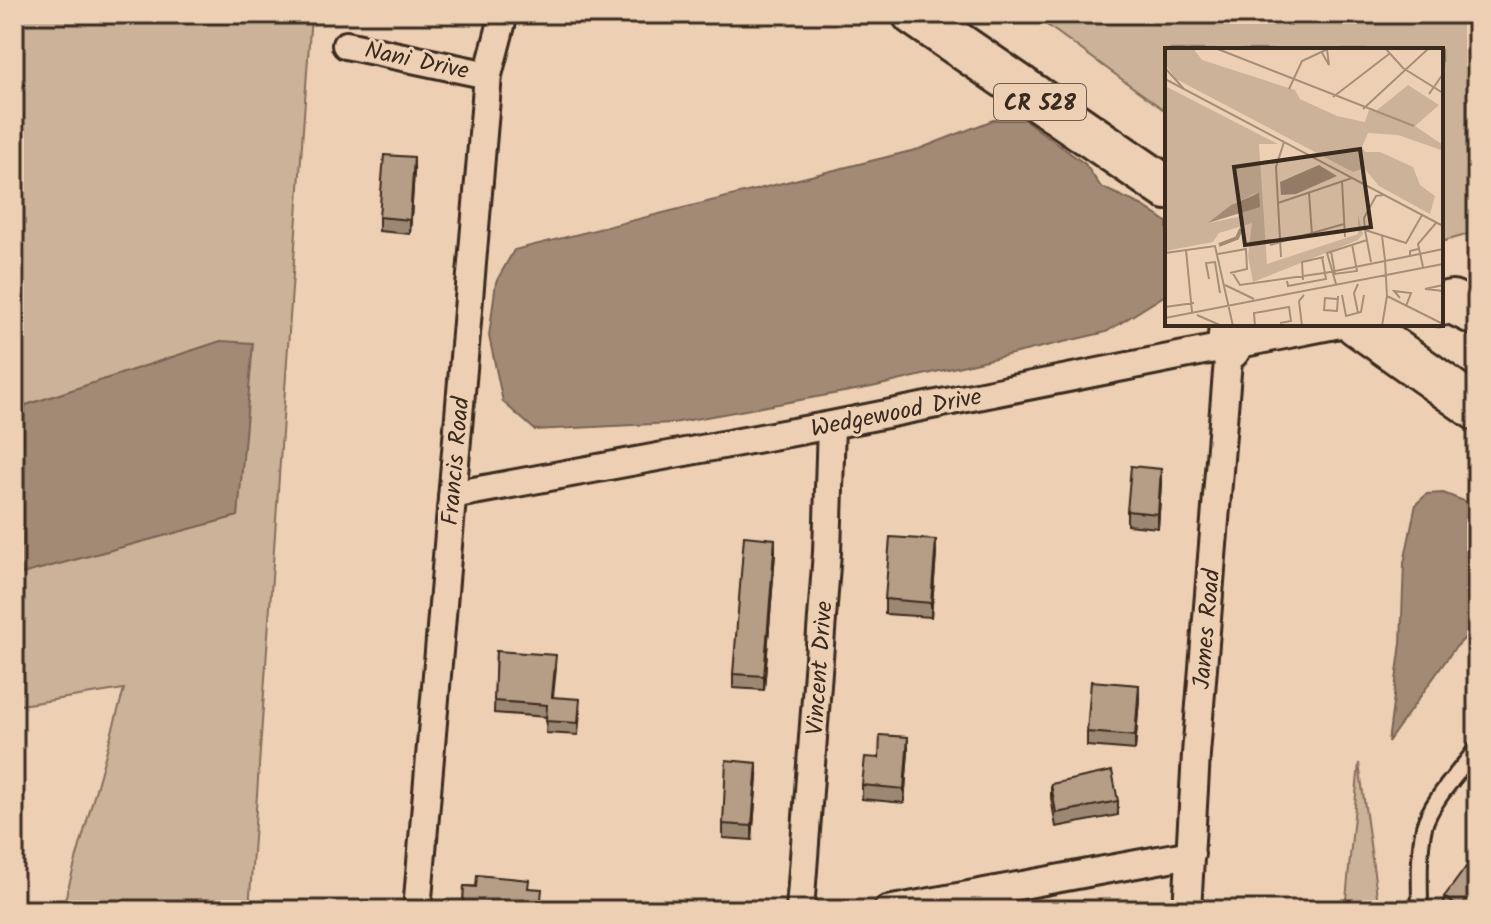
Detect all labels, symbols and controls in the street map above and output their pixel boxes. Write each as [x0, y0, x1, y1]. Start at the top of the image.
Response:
street label: Nani Drive [361, 31, 473, 92]
inset map [1165, 48, 1443, 326]
road number: CR 528 [994, 84, 1086, 120]
street label: Wedgewood Drive [808, 378, 985, 449]
street label: Francis Road [431, 394, 482, 527]
street label: James Road [1183, 566, 1232, 691]
street label: Vincent Drive [796, 599, 845, 737]

